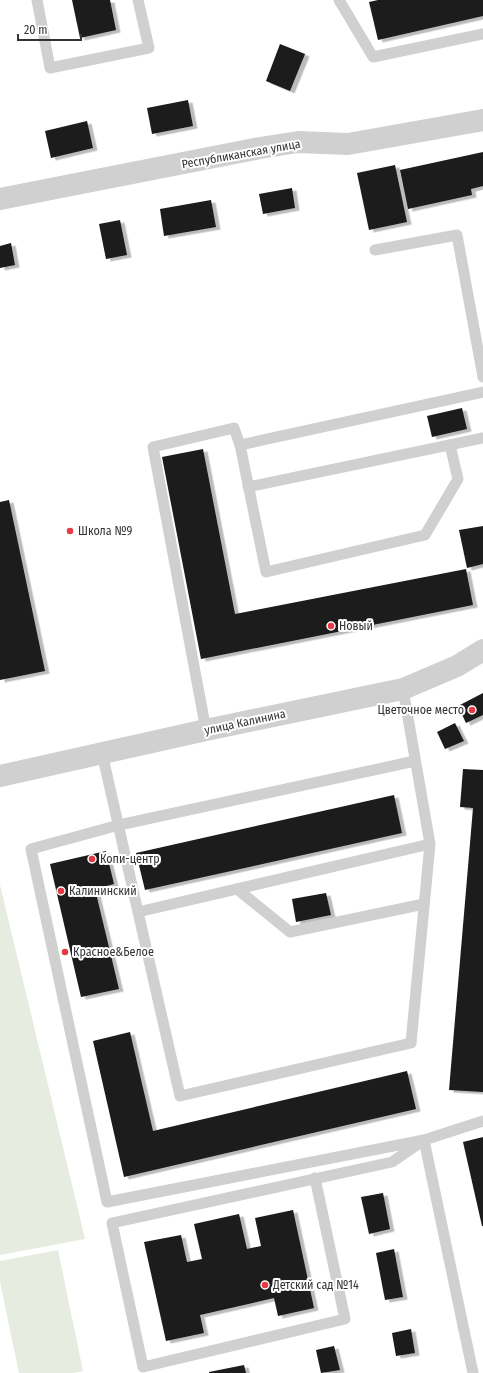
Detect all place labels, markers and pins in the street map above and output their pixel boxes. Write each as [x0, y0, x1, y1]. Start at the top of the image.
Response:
place label: Школа №9 [78, 524, 133, 538]
marker: Школа №9 [65, 526, 75, 536]
place label: Новый [339, 619, 373, 633]
marker: Новый [326, 621, 336, 631]
place label: Цветочное место [378, 703, 464, 717]
marker: Цветочное место [467, 705, 477, 715]
place label: Копи-центр [100, 852, 160, 866]
marker: Копи-центр [87, 854, 97, 864]
place label: Калининский [69, 884, 137, 898]
marker: Калининский [56, 886, 66, 896]
place label: Красное&Белое [73, 945, 154, 959]
marker: Красное&Белое [60, 947, 70, 957]
place label: Детский сад №14 [272, 1278, 359, 1292]
marker: Детский сад №14 [260, 1280, 270, 1290]

